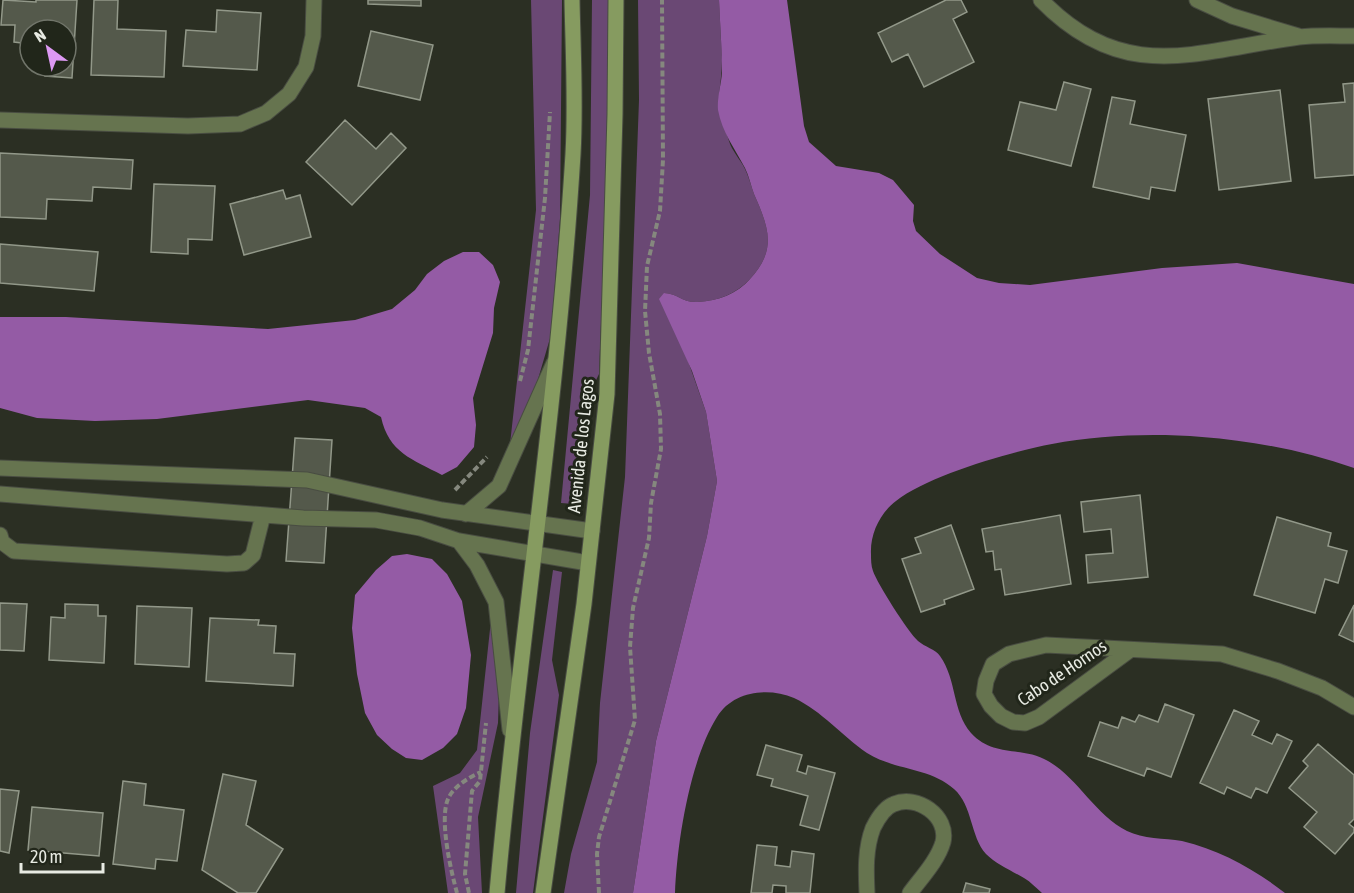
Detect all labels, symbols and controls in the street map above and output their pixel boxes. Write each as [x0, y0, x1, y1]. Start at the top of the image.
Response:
north arrow [18, 18, 78, 78]
text: N [31, 25, 49, 46]
street label: Avenida de los Lagos [563, 378, 598, 514]
street label: Cabo de Hornos [1013, 635, 1110, 710]
scale bar [21, 836, 104, 874]
text: 20 m [30, 846, 62, 867]

